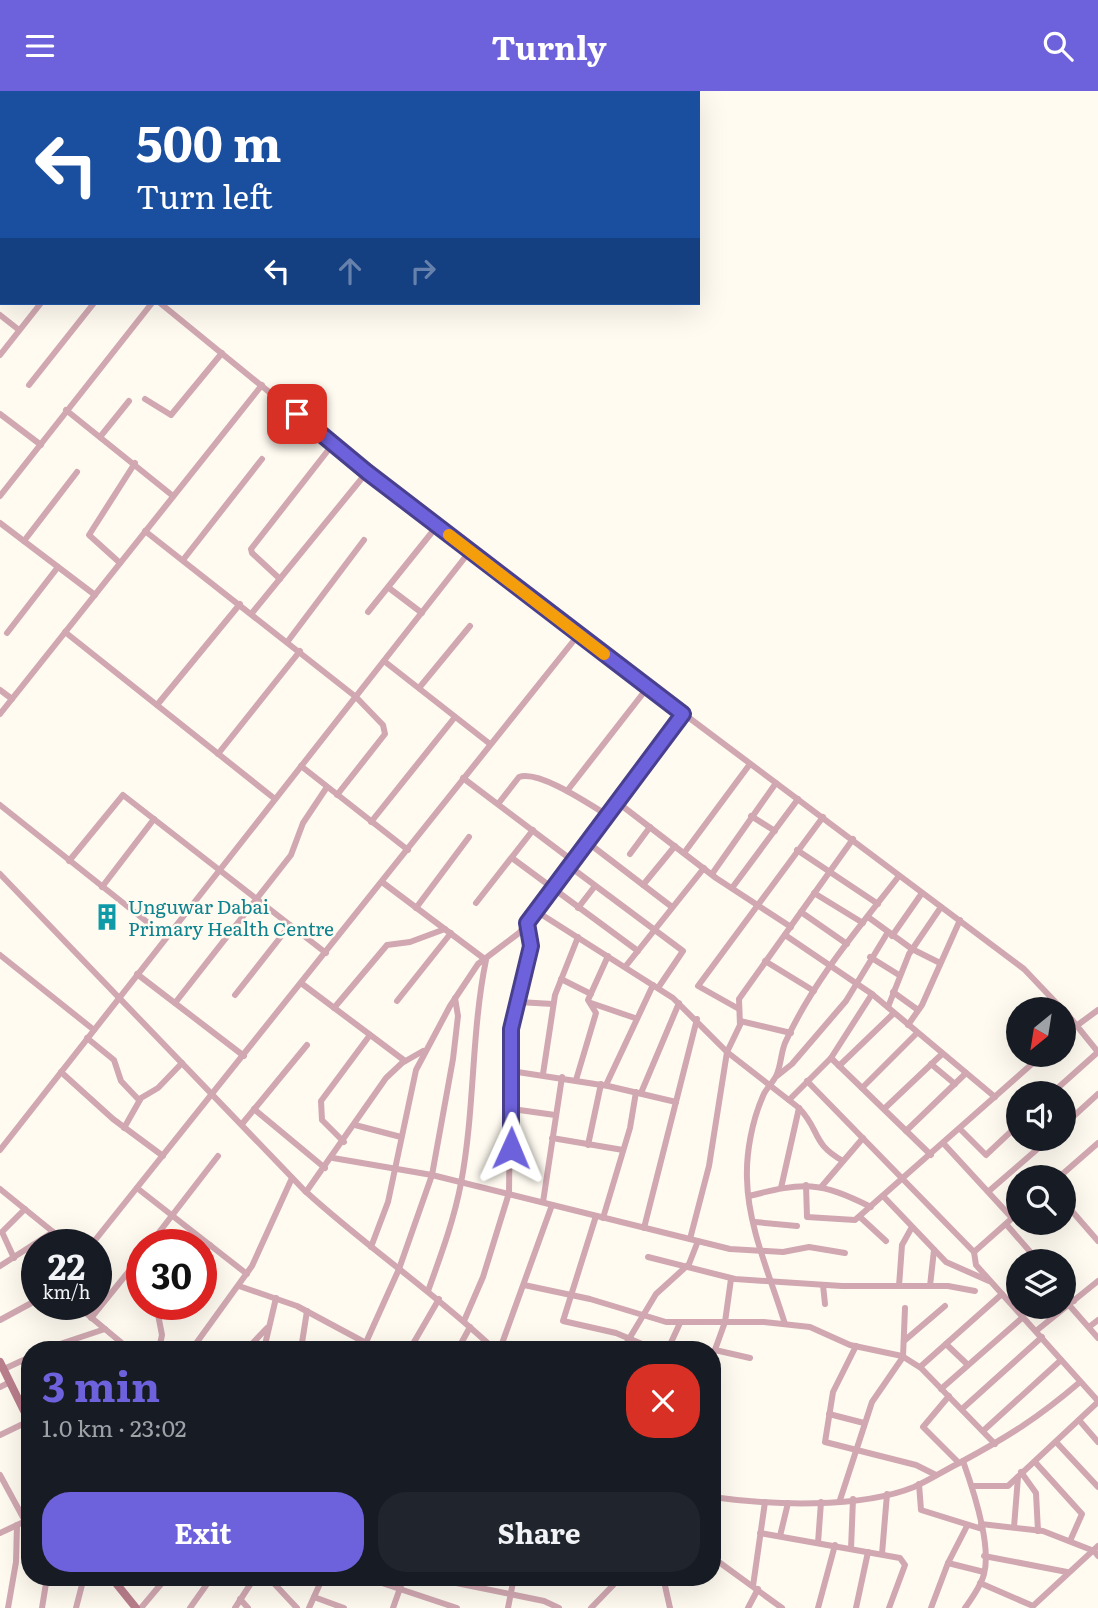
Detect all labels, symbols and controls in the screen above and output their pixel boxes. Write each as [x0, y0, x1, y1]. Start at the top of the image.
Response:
text: Turnly [492, 22, 607, 70]
icon: menu [21, 27, 59, 65]
icon: search [1039, 27, 1077, 65]
text: 500 m [136, 104, 282, 177]
icon: left [21, 119, 112, 210]
text: Turn left [136, 171, 273, 219]
icon: left [258, 252, 296, 290]
icon: ahead [331, 252, 369, 290]
icon: right [404, 252, 442, 290]
pin [267, 384, 327, 444]
icon: arrive [278, 395, 316, 433]
place label: Unguwar Dabai Primary Health Centre [128, 892, 334, 942]
building icon: Unguwar Dabai Primary Health Centre [92, 902, 122, 932]
north arrow [1006, 997, 1076, 1067]
map controls [1006, 997, 1076, 1319]
button: sound [1006, 1081, 1076, 1151]
position arrow [474, 1111, 548, 1185]
button: search [1006, 1165, 1076, 1235]
speed limit sign: 30 [126, 1229, 217, 1320]
text: 22 [48, 1239, 85, 1291]
button: layers [1006, 1249, 1076, 1319]
text: km/h [43, 1278, 90, 1305]
text: 3 min [42, 1353, 160, 1415]
button: close [626, 1364, 700, 1438]
text: 1.0 km · 23:02 [42, 1410, 187, 1444]
button: Exit [42, 1492, 364, 1572]
button: Share [378, 1492, 700, 1572]

